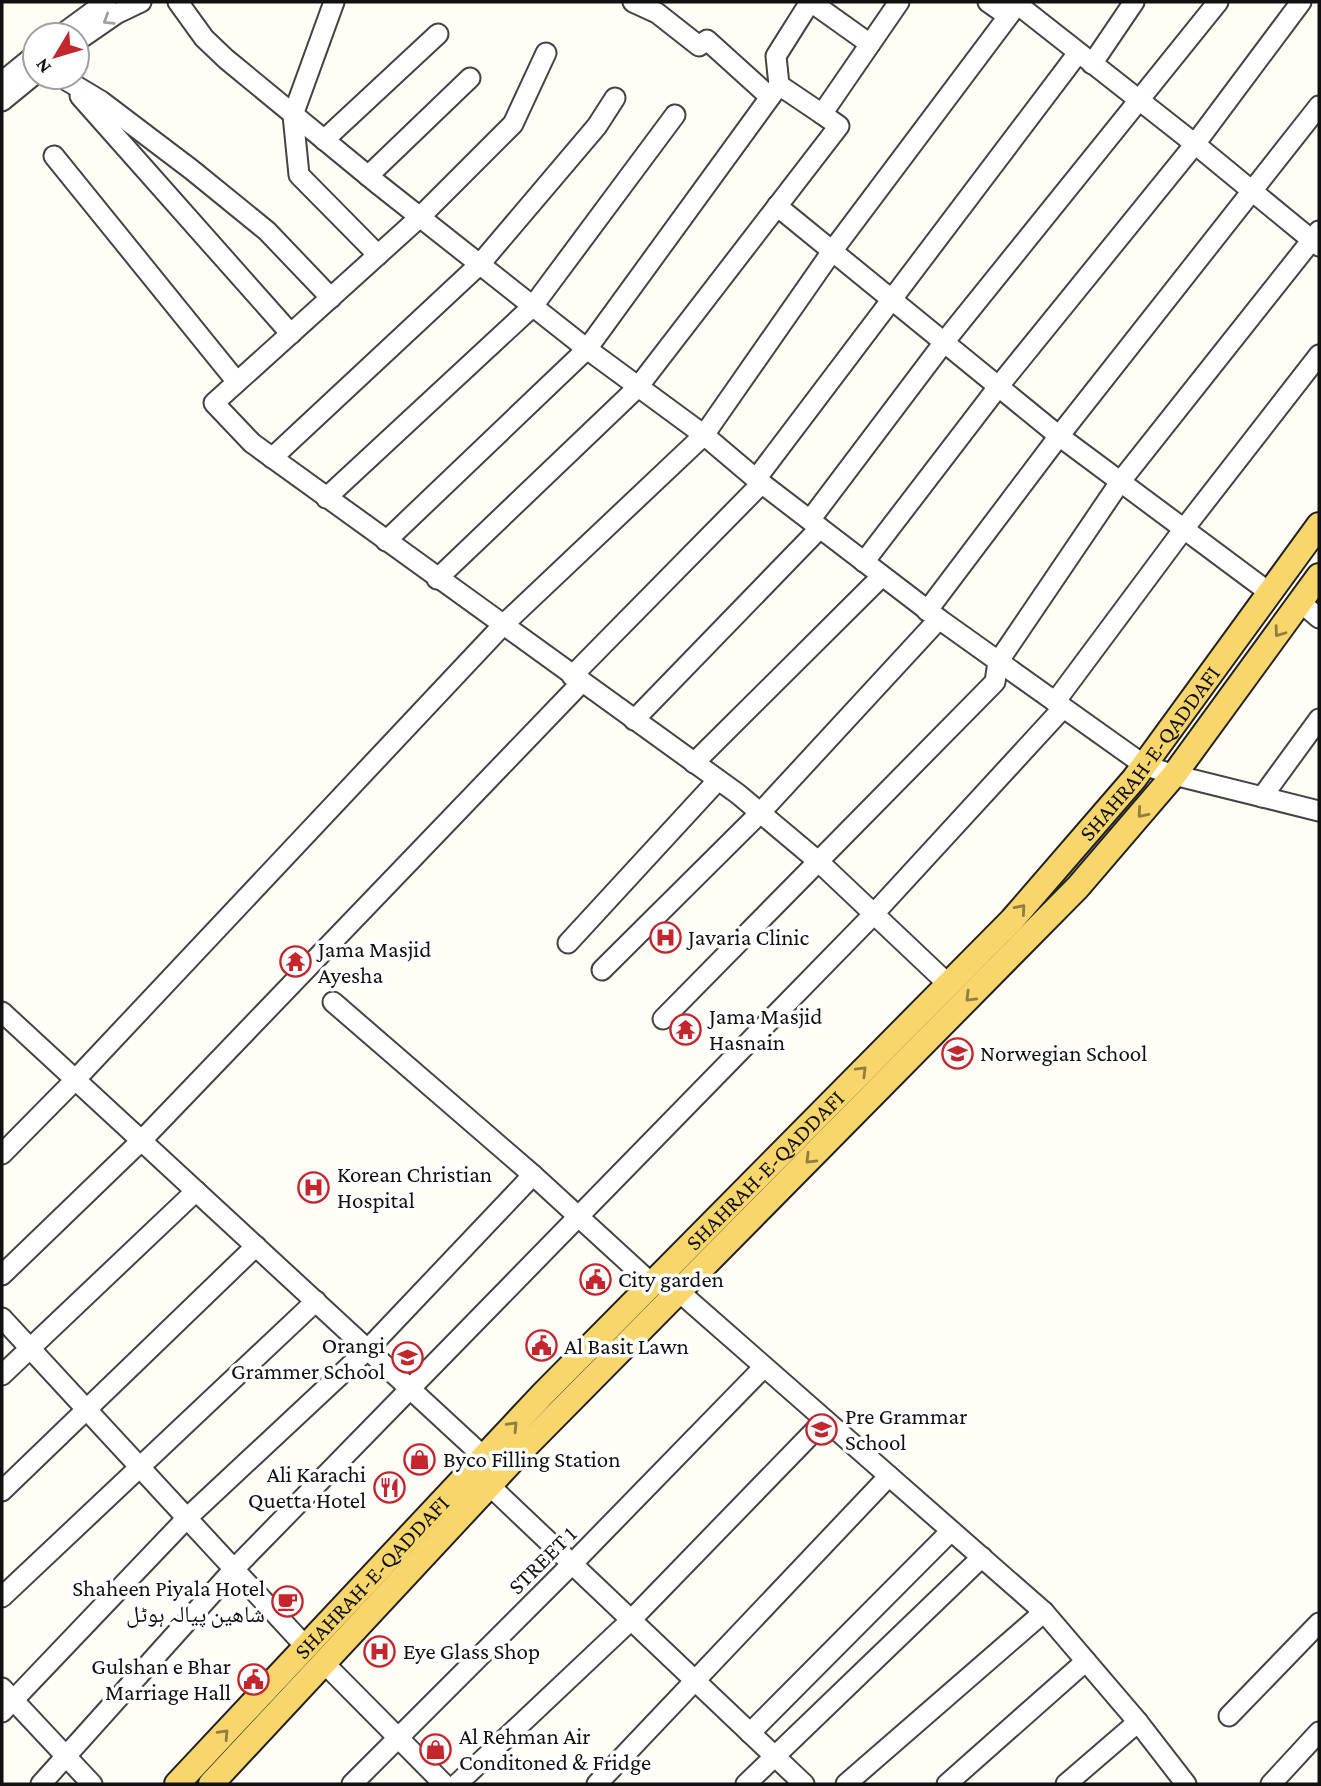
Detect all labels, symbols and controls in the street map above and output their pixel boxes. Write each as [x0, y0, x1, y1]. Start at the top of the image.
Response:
one-way arrow [103, 11, 116, 24]
north arrow [21, 21, 91, 91]
text: N [31, 55, 55, 78]
one-way arrow [1275, 624, 1287, 636]
street label: SHAHRAH-E-QADDAFI [1074, 661, 1225, 846]
one-way arrow [1138, 805, 1150, 818]
one-way arrow [1013, 904, 1025, 917]
hospital icon: Javaria Clinic [648, 920, 682, 954]
place label: Javaria Clinic [686, 924, 810, 950]
place label: Jama Masjid Ayesha [316, 936, 431, 988]
temple icon: Jama Masjid Ayesha [278, 945, 312, 979]
one-way arrow [965, 988, 978, 1001]
place label: Jama Masjid Hasnain [707, 1003, 822, 1055]
temple icon: Jama Masjid Hasnain [669, 1012, 703, 1046]
school or university icon: Norwegian School [940, 1036, 974, 1070]
place label: Norwegian School [980, 1040, 1147, 1066]
one-way arrow [853, 1066, 866, 1079]
street label: SHAHRAH-E-QADDAFI [680, 1085, 849, 1255]
one-way arrow [805, 1150, 818, 1163]
place label: Korean Christian Hospital [337, 1161, 492, 1213]
hospital icon: Korean Christian Hospital [297, 1170, 331, 1204]
public building icon: City garden [578, 1262, 612, 1296]
place label: City garden [618, 1266, 724, 1292]
public building icon: Al Basit Lawn [524, 1329, 558, 1363]
place label: Orangi Grammer School [231, 1332, 385, 1384]
place label: Al Basit Lawn [564, 1333, 689, 1359]
school or university icon: Orangi Grammer School [391, 1341, 425, 1375]
place label: Pre Grammar School [845, 1403, 967, 1455]
school or university icon: Pre Grammar School [805, 1412, 839, 1446]
one-way arrow [505, 1421, 518, 1434]
shop icon: Byco Filling Station [403, 1442, 437, 1476]
place label: Byco Filling Station [443, 1446, 621, 1472]
place label: Ali Karachi Quetta Hotel [248, 1461, 366, 1513]
restaurant icon: Ali Karachi Quetta Hotel [372, 1470, 406, 1504]
street label: SHAHRAH-E-QADDAFI [289, 1490, 454, 1664]
street label: STREET 1 [503, 1521, 581, 1599]
place label: Shaheen Piyala Hotel شاھین پیالہ ہوٹل [72, 1575, 265, 1628]
cafe icon: Shaheen Piyala Hotel شاھین پیالہ ہوٹل [271, 1584, 305, 1618]
hospital icon: Eye Glass Shop [363, 1634, 397, 1668]
place label: Eye Glass Shop [403, 1638, 540, 1664]
place label: Gulshan e Bhar Marriage Hall [91, 1653, 231, 1705]
public building icon: Gulshan e Bhar Marriage Hall [237, 1662, 271, 1696]
place label: Al Rehman Air Conditoned & Fridge [459, 1723, 651, 1775]
one-way arrow [215, 1730, 228, 1743]
shop icon: Al Rehman Air Conditoned & Fridge [419, 1732, 453, 1766]

